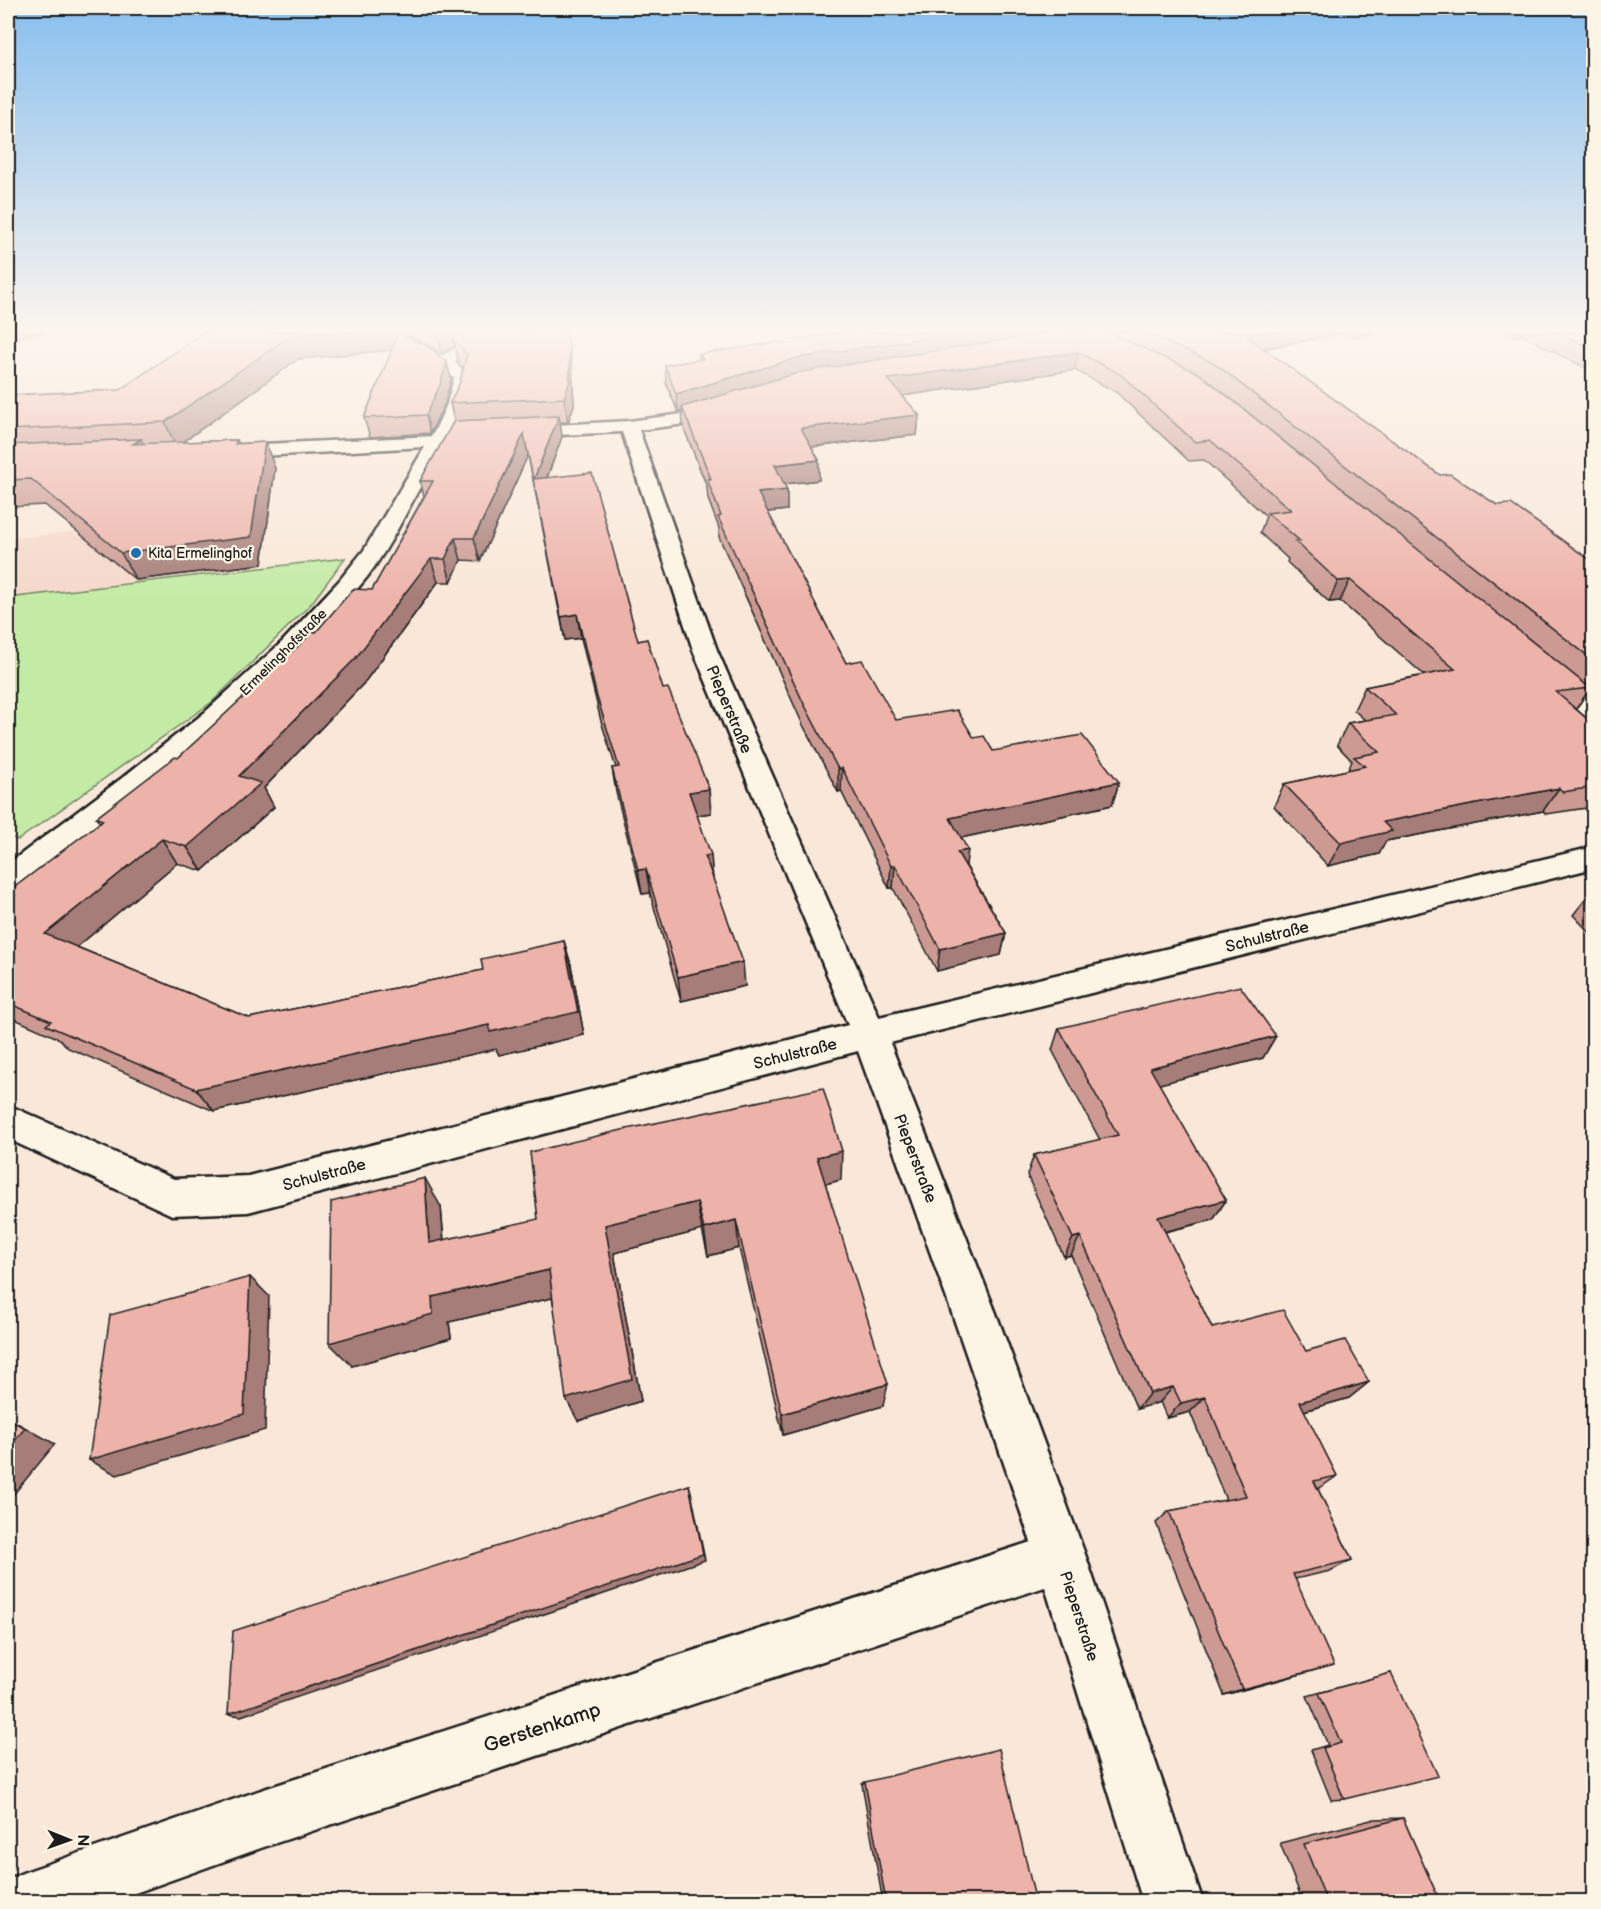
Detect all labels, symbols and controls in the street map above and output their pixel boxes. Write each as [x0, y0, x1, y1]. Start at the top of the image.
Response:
place label: Kita Ermelinghof [148, 545, 253, 562]
marker: Kita Ermelinghof [129, 546, 143, 560]
street label: Ermelinghofstraße [236, 605, 330, 699]
street label: Pieperstraße [702, 663, 756, 757]
street label: Schulstraße [1224, 918, 1311, 957]
street label: Schulstraße [752, 1035, 839, 1074]
street label: Pieperstraße [889, 1111, 940, 1206]
street label: Schulstraße [281, 1155, 368, 1196]
street label: Pieperstraße [1055, 1569, 1102, 1664]
street label: Gerstenkamp [481, 1698, 604, 1758]
north arrow [39, 1810, 99, 1870]
text: N [73, 1834, 92, 1846]

